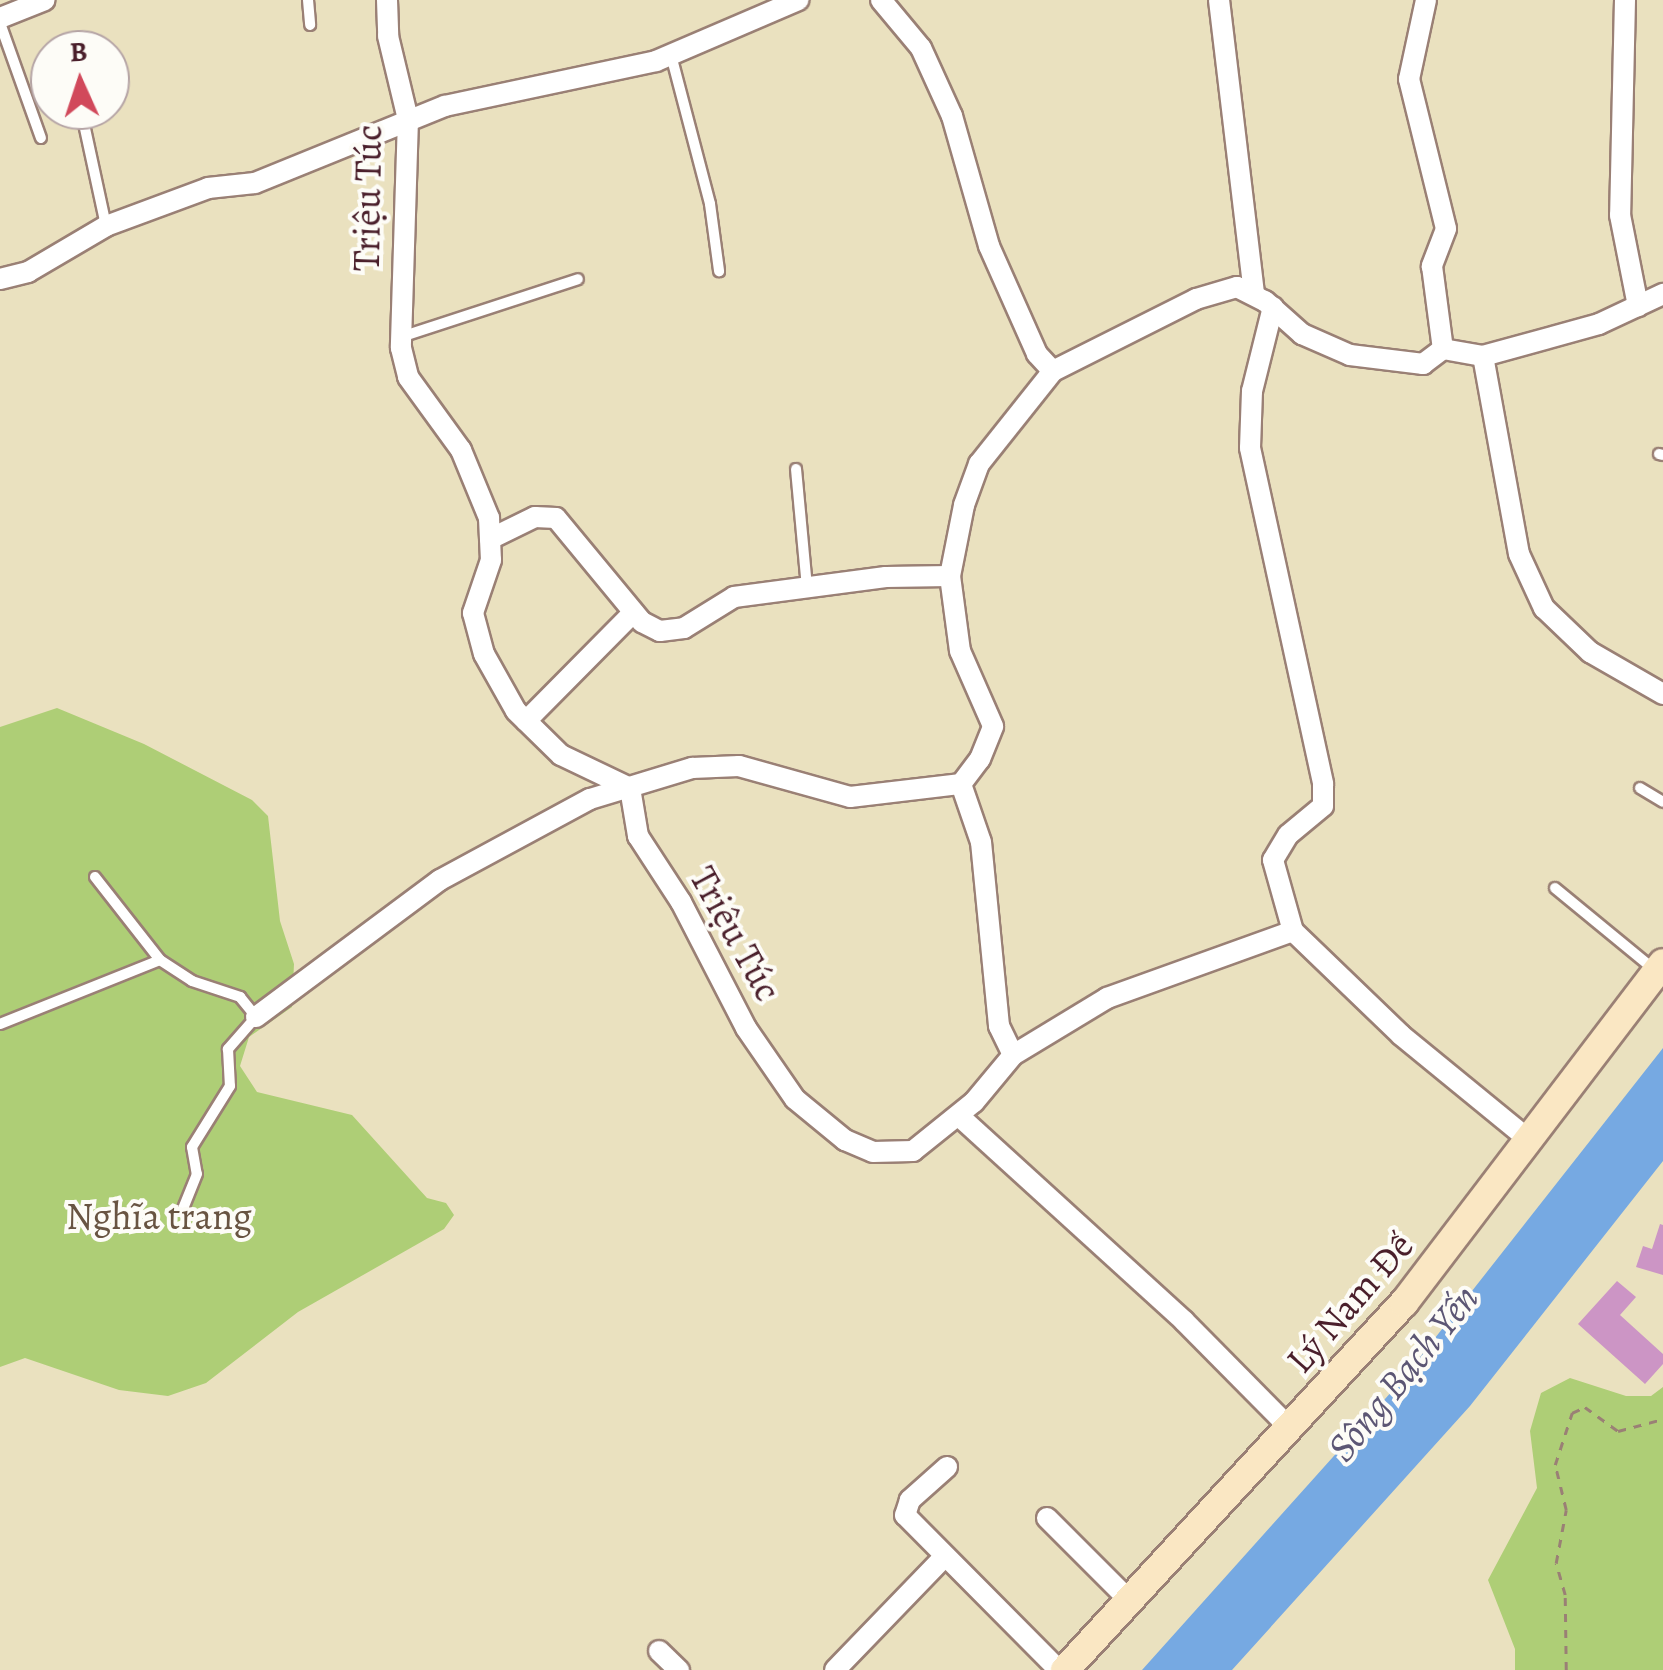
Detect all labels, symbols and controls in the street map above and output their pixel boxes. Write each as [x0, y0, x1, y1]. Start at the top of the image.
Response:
north arrow [30, 30, 130, 130]
text: B [69, 33, 88, 71]
street label: Triệu Túc [344, 124, 392, 272]
street label: Triệu Túc [680, 859, 790, 1009]
park label: Nghĩa trang [66, 1194, 252, 1240]
street label: Lý Nam Đế [1277, 1224, 1423, 1382]
water label: Sông Bạch Yến [1317, 1275, 1489, 1471]

